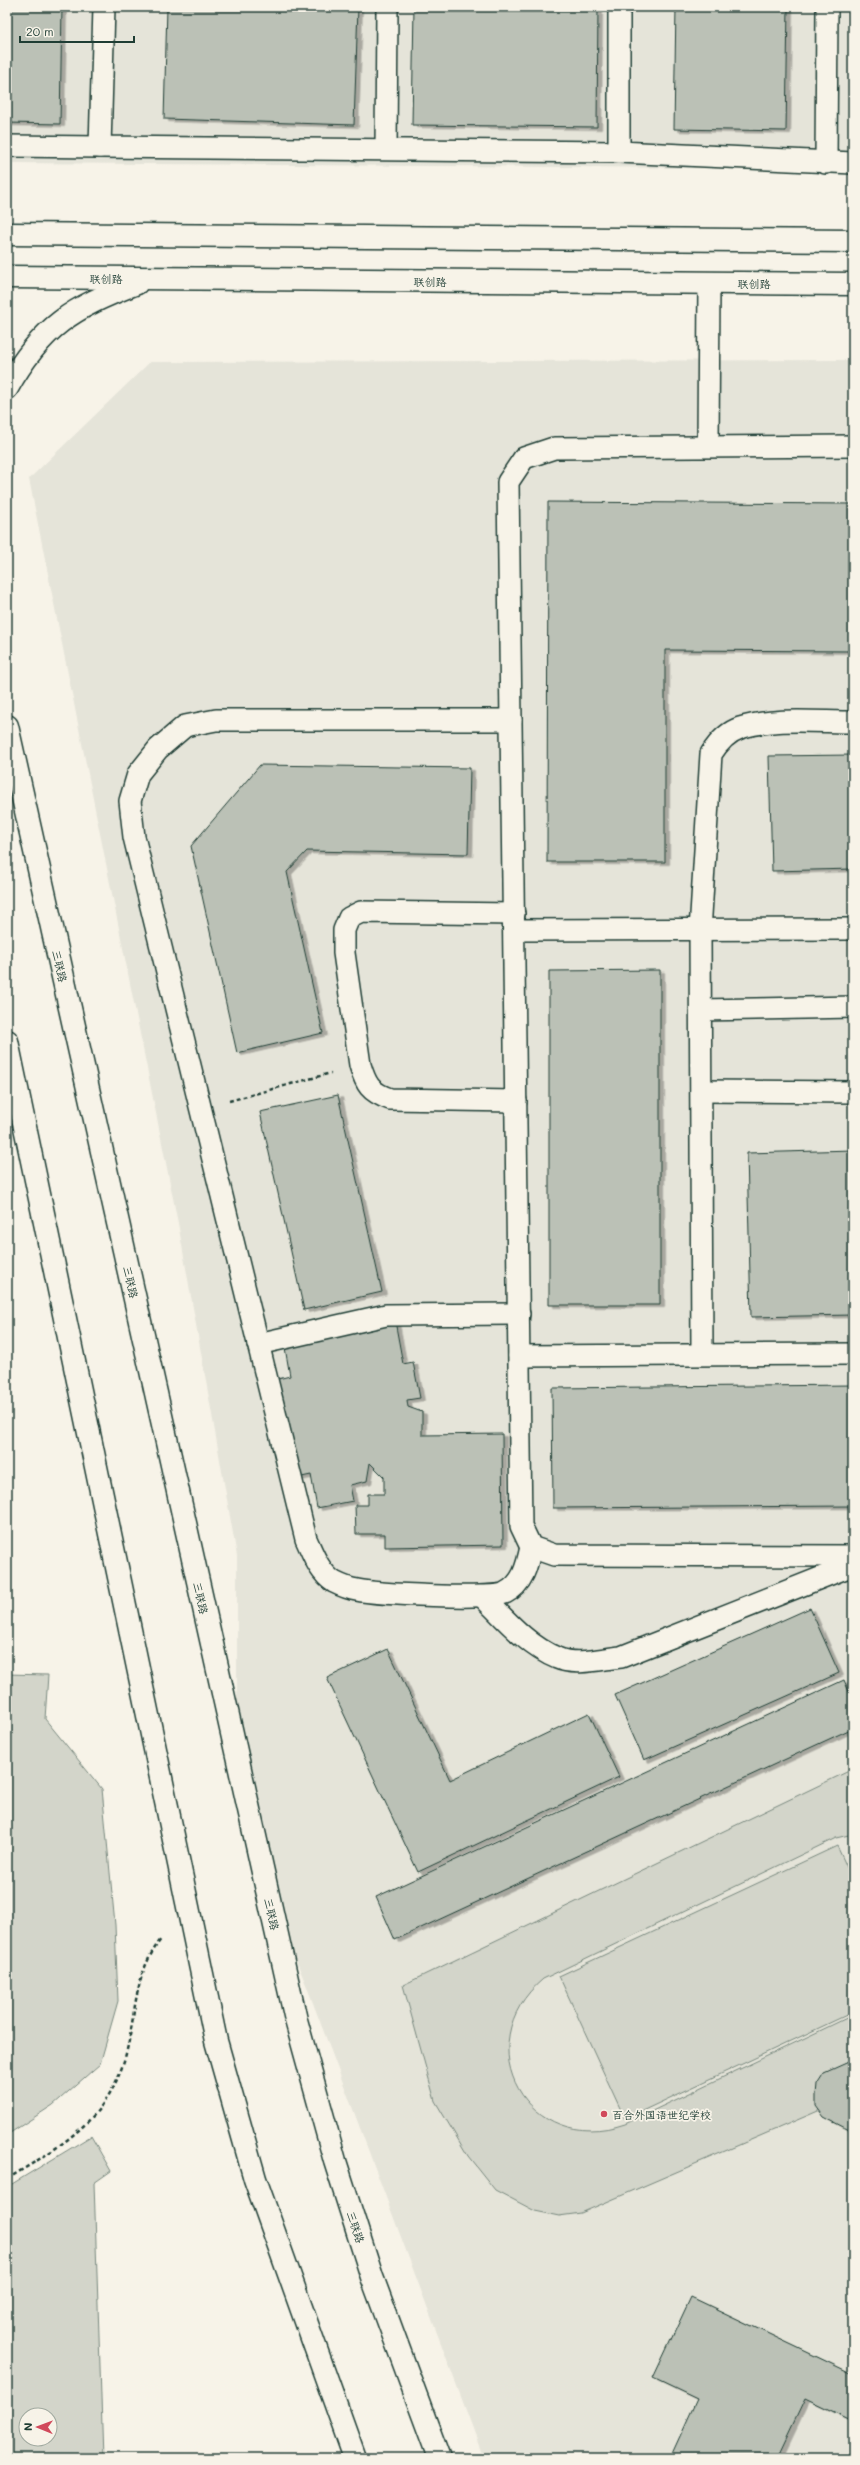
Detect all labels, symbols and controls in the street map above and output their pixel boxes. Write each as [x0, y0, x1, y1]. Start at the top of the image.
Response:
scale bar [20, 18, 134, 44]
text: 20 m [26, 23, 54, 39]
street label: 联创路 [90, 271, 123, 286]
street label: 联创路 [414, 274, 447, 289]
street label: 联创路 [738, 276, 771, 291]
street label: 三联路 [49, 948, 71, 984]
street label: 三联路 [120, 1264, 142, 1300]
street label: 三联路 [190, 1580, 212, 1616]
street label: 三联路 [261, 1896, 283, 1932]
place label: 百合外国语世纪学校 [612, 2107, 711, 2122]
marker: 百合外国语世纪学校 [599, 2109, 609, 2119]
street label: 三联路 [344, 2209, 368, 2245]
north arrow [18, 2407, 58, 2447]
text: N [20, 2423, 35, 2431]

